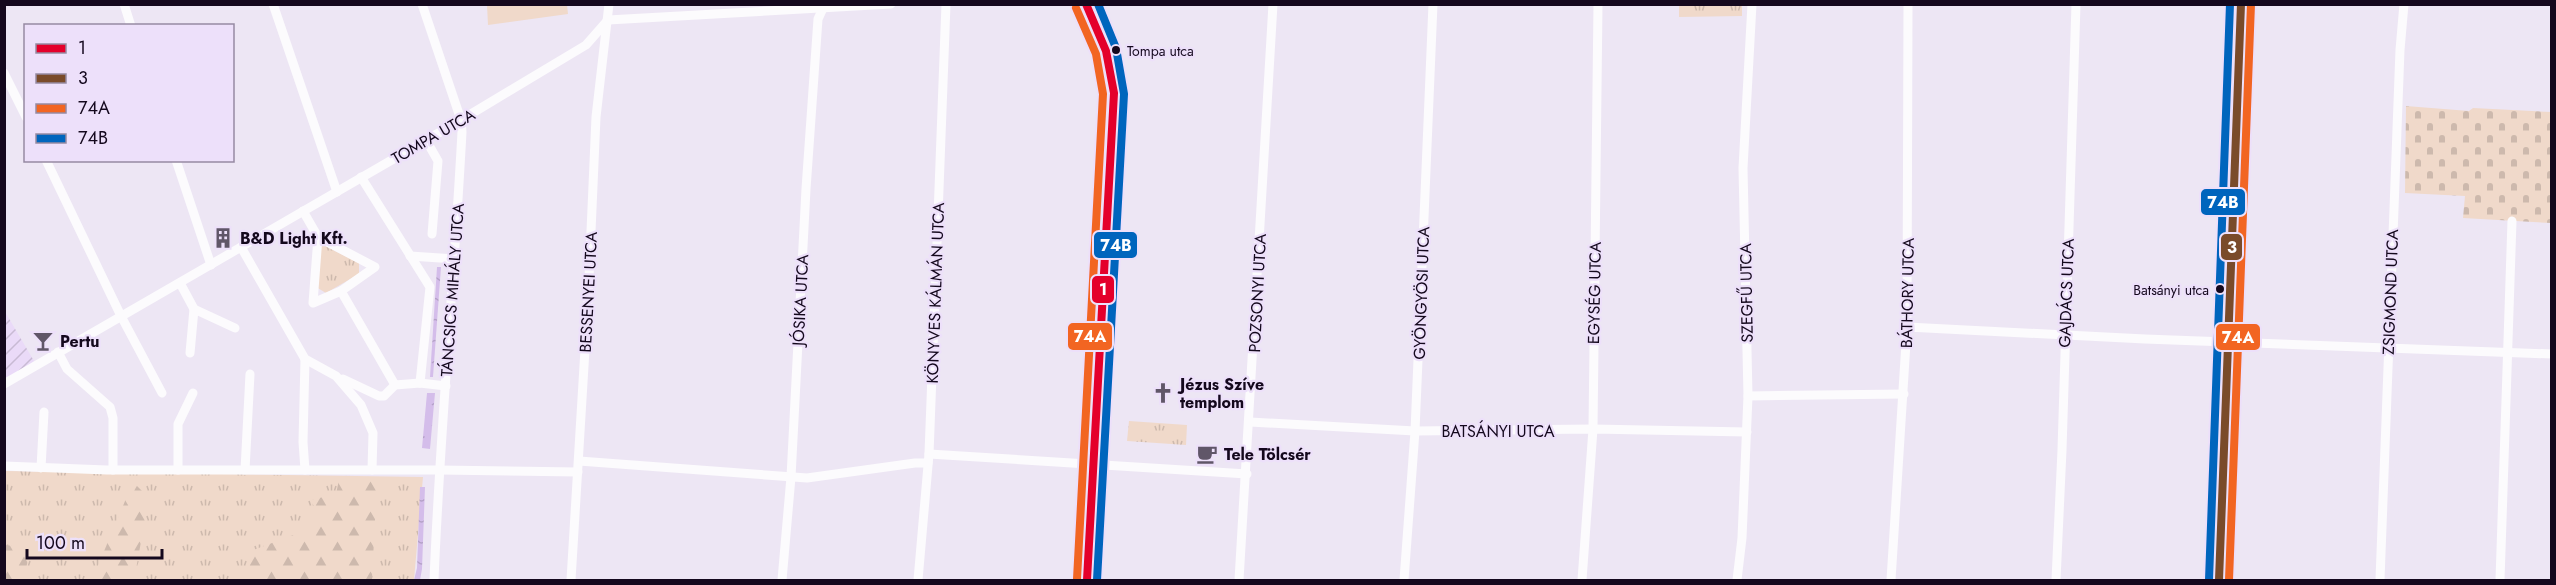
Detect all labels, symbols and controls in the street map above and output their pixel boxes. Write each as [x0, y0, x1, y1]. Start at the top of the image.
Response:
legend [24, 24, 234, 162]
text: 1 [78, 35, 86, 61]
place label: Tompa utca [1127, 41, 1194, 61]
marker: Tompa utca [1110, 44, 1122, 56]
text: 3 [78, 65, 88, 91]
text: 74A [78, 95, 110, 121]
street label: TOMPA UTCA [387, 103, 480, 170]
text: 74B [78, 125, 108, 151]
line badge: 74B [2200, 188, 2246, 216]
text: 74B [2207, 191, 2239, 214]
street label: TÁNCSICS MIHÁLY UTCA [435, 202, 470, 377]
street label: KÖNYVES KÁLMÁN UTCA [921, 202, 950, 384]
building icon: B&D Light Kft. [211, 226, 235, 250]
street label: GYÖNGYÖSI UTCA [1408, 226, 1435, 360]
place label: B&D Light Kft. [240, 227, 348, 250]
street label: ZSIGMOND UTCA [2377, 229, 2404, 355]
street label: BESSENYEI UTCA [574, 231, 603, 353]
line badge: 74B [1093, 231, 1138, 259]
street label: POZSONYI UTCA [1243, 233, 1272, 353]
line badge: 3 [2220, 233, 2243, 261]
text: 74B [1100, 234, 1132, 257]
text: 3 [2227, 236, 2237, 259]
street label: BÁTHORY UTCA [1895, 237, 1920, 348]
street label: GAJDÁCS UTCA [2053, 238, 2080, 348]
street label: EGYSÉG UTCA [1582, 241, 1607, 344]
street label: SZEGFŰ UTCA [1734, 243, 1759, 343]
street label: JÓSIKA UTCA [787, 253, 814, 348]
line badge: 1 [1091, 275, 1115, 304]
text: 1 [1099, 278, 1107, 301]
place label: Batsányi utca [2133, 280, 2209, 300]
marker: Batsányi utca [2214, 283, 2226, 295]
line badge: 74A [1067, 322, 1113, 351]
line badge: 74A [2215, 323, 2261, 351]
text: 74A [1074, 325, 1107, 348]
text: 74A [2222, 326, 2255, 349]
bar icon: Pertu [31, 329, 55, 353]
place label: Pertu [60, 330, 100, 353]
place label: Jézus Szíve templom [1177, 373, 1264, 414]
church icon: Jézus Szíve templom [1151, 381, 1175, 405]
street label: BATSÁNYI UTCA [1442, 420, 1555, 443]
cafe icon: Tele Tölcsér [1195, 442, 1219, 466]
place label: Tele Tölcsér [1224, 443, 1311, 466]
scale bar [27, 522, 162, 560]
text: 100 m [36, 530, 85, 556]

